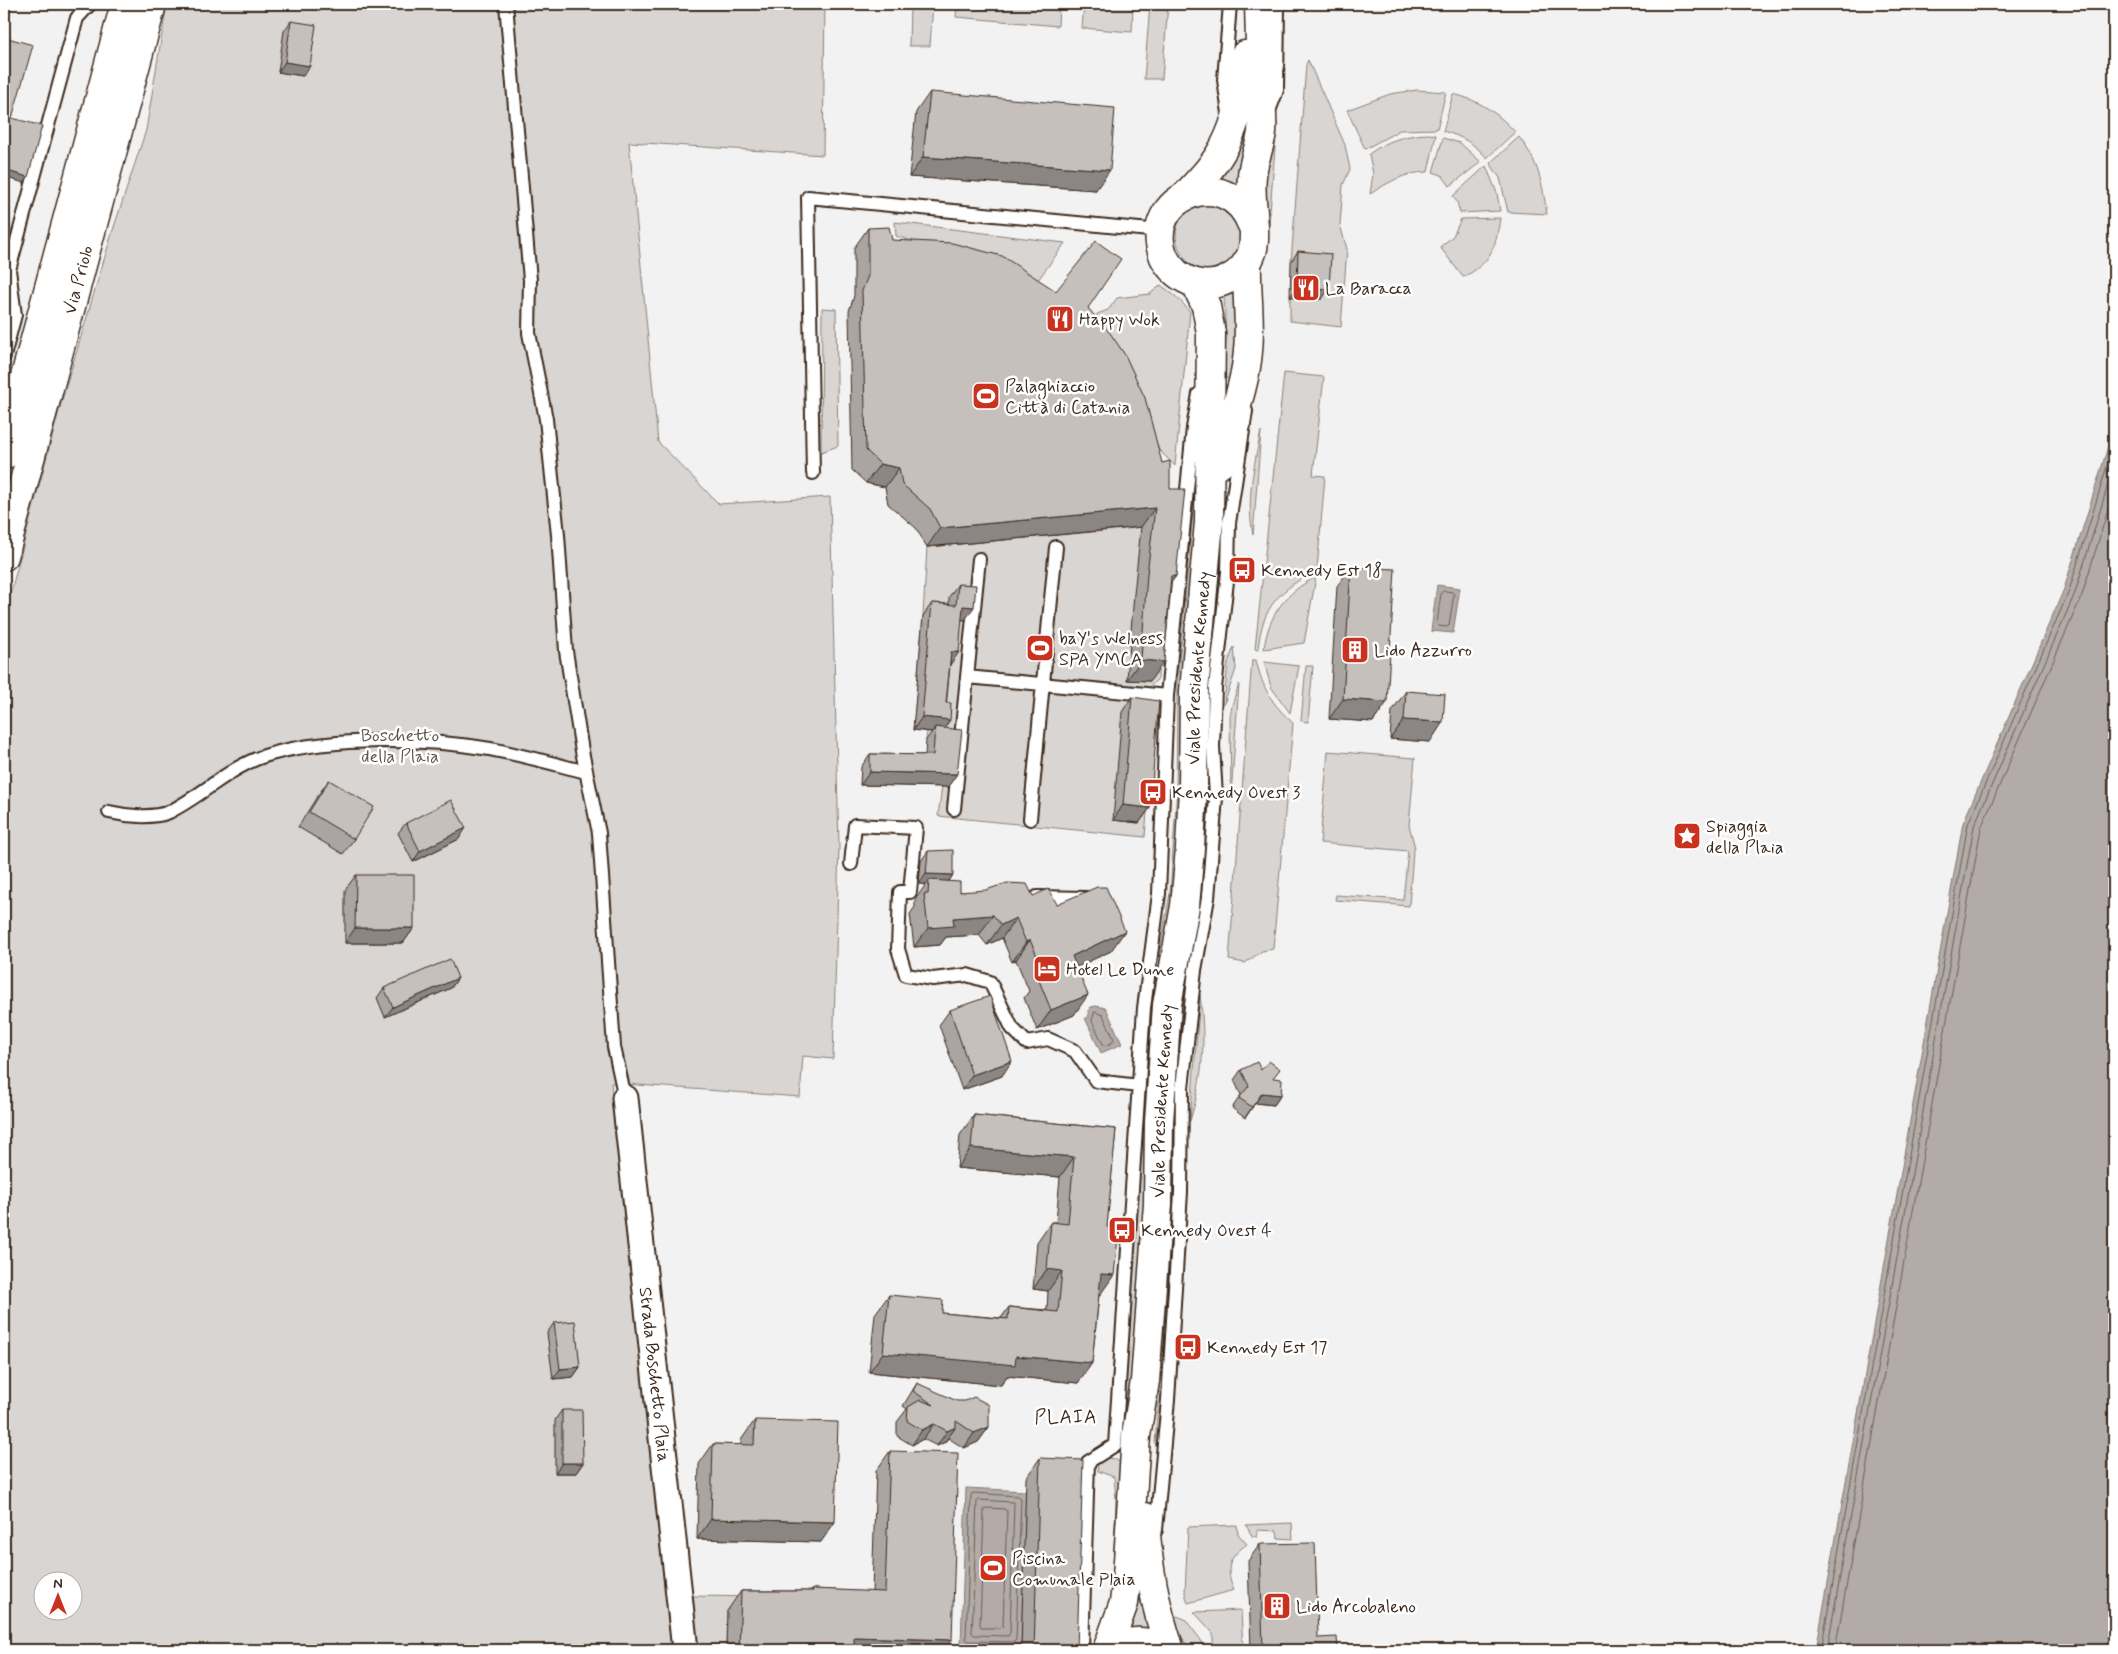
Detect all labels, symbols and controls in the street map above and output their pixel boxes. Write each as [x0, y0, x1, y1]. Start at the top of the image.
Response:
street label: Via Priolo [58, 243, 100, 317]
restaurant icon: La Baracca [1291, 273, 1321, 303]
place label: La Baracca [1325, 277, 1412, 301]
restaurant icon: Happy Wok [1045, 304, 1075, 334]
place label: Happy Wok [1079, 308, 1160, 332]
place label: Palaghiaccio Città di Catania [1005, 375, 1130, 420]
sports icon: Palaghiaccio Città di Catania [971, 381, 1001, 411]
bus stop icon: Kennedy Est 18 [1227, 555, 1257, 585]
place label: Kennedy Est 18 [1261, 559, 1382, 583]
street label: Viale Presidente Kennedy [1182, 570, 1218, 765]
place label: baY's Welness SPA YMCA [1059, 627, 1163, 672]
sports icon: baY's Welness SPA YMCA [1025, 633, 1055, 663]
building icon: Lido Azzurro [1340, 635, 1370, 665]
place label: Lido Azzurro [1374, 639, 1472, 663]
park label: Boschetto della Plaia [361, 724, 439, 769]
bus stop icon: Kennedy Ovest 3 [1138, 777, 1168, 807]
place label: Kennedy Ovest 3 [1172, 781, 1301, 805]
place label: Spiaggia della Plaia [1706, 815, 1784, 860]
place icon: Spiaggia della Plaia [1672, 821, 1702, 851]
hotel icon: Hotel Le Dune [1032, 954, 1062, 984]
place label: Hotel Le Dune [1066, 958, 1174, 982]
street label: Viale Presidente Kennedy [1147, 1003, 1180, 1198]
bus stop icon: Kennedy Ovest 4 [1107, 1215, 1137, 1245]
place label: Kennedy Ovest 4 [1141, 1219, 1272, 1243]
street label: Strada Boschetto Plaia [633, 1286, 675, 1463]
bus stop icon: Kennedy Est 17 [1173, 1332, 1203, 1362]
place label: Kennedy Est 17 [1207, 1336, 1327, 1360]
district label: PLAIA [1035, 1405, 1097, 1430]
place label: Piscina Comunale Plaia [1012, 1547, 1136, 1592]
sports icon: Piscina Comunale Plaia [978, 1553, 1008, 1583]
north arrow [32, 1572, 82, 1622]
text: N [53, 1575, 63, 1593]
building icon: Lido Arcobaleno [1262, 1591, 1292, 1621]
place label: Lido Arcobaleno [1296, 1595, 1416, 1619]

